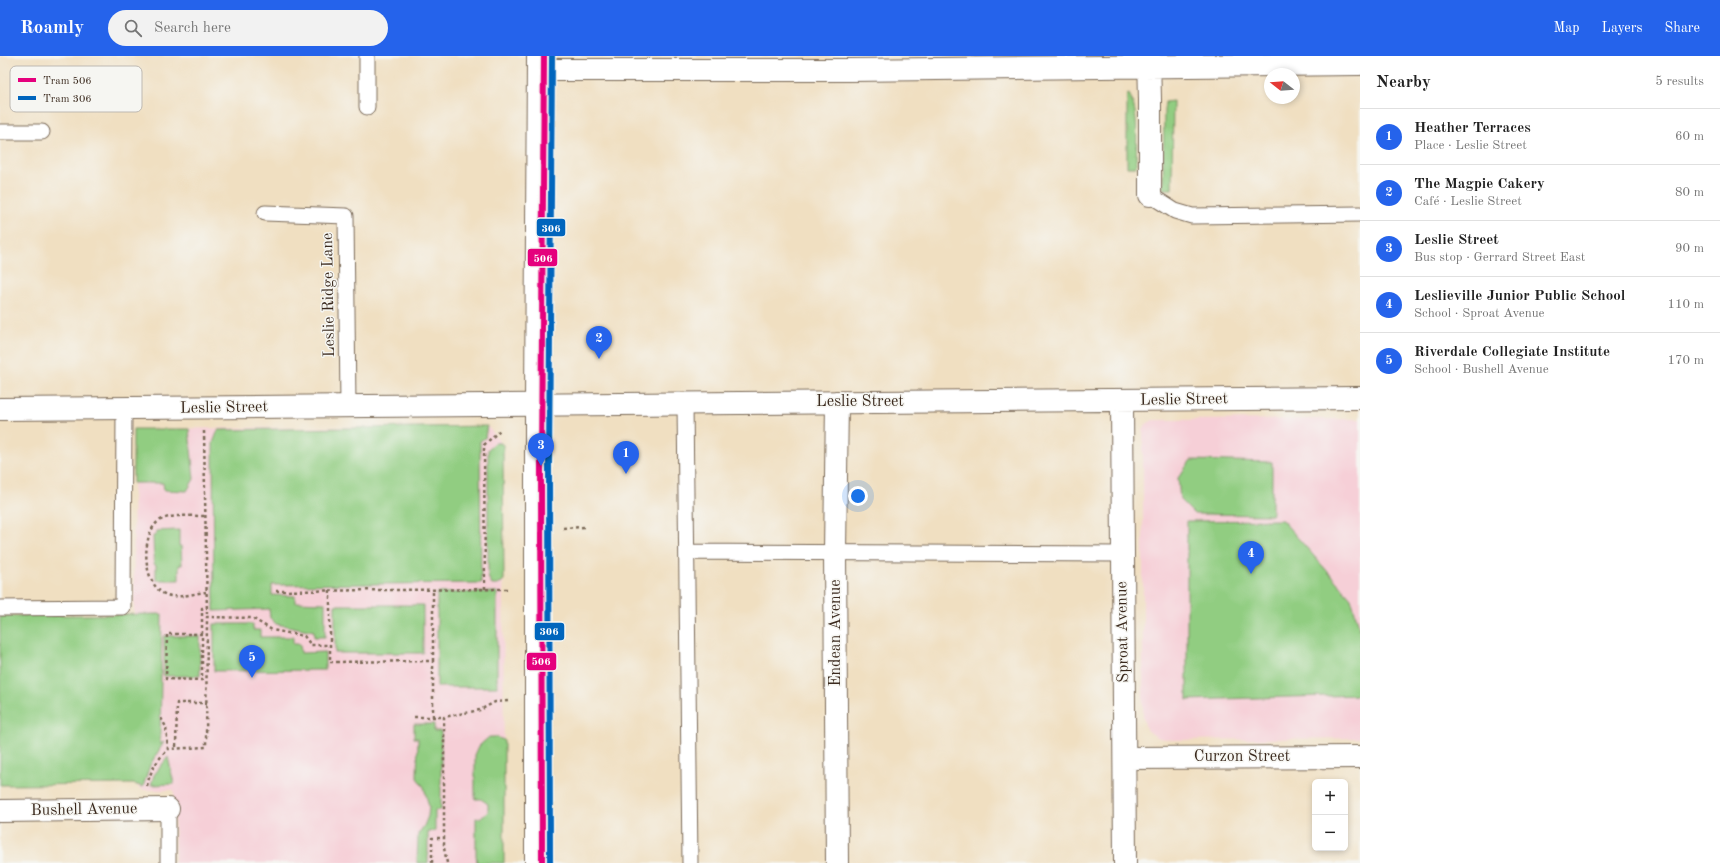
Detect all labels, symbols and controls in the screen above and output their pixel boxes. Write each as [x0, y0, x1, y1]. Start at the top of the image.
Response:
search box [108, 10, 388, 46]
icon: search [122, 17, 144, 39]
text: Roamly [20, 19, 84, 38]
text: Search here [154, 21, 231, 36]
text: Map [1554, 21, 1580, 35]
text: Layers [1602, 21, 1643, 35]
text: Share [1665, 21, 1700, 35]
legend [10, 66, 142, 112]
north arrow [1264, 68, 1300, 104]
text: Nearby [1376, 74, 1431, 91]
text: 5 results [1655, 75, 1704, 88]
text: Tram 506 [43, 76, 92, 87]
text: Tram 306 [43, 94, 92, 105]
text: Heather Terraces [1414, 121, 1531, 136]
text: 1 [1385, 130, 1393, 143]
text: 60 m [1675, 130, 1704, 143]
text: Place · Leslie Street [1414, 139, 1527, 152]
text: The Magpie Cakery [1414, 177, 1545, 192]
text: 2 [1385, 186, 1393, 199]
text: 80 m [1675, 186, 1704, 199]
text: Café · Leslie Street [1414, 195, 1522, 208]
line badge: 306 [536, 218, 566, 237]
text: 306 [541, 224, 561, 235]
street label: Leslie Ridge Lane [320, 232, 338, 358]
text: Leslie Street [1414, 233, 1499, 248]
text: 3 [1385, 242, 1393, 255]
text: 90 m [1675, 242, 1704, 255]
line badge: 506 [527, 248, 558, 267]
text: Bus stop · Gerrard Street East [1414, 251, 1585, 264]
text: 506 [533, 254, 553, 265]
text: Leslieville Junior Public School [1414, 289, 1625, 304]
text: 4 [1385, 298, 1393, 311]
text: 110 m [1667, 298, 1704, 311]
text: School · Sproat Avenue [1414, 307, 1545, 320]
pin: 2 [586, 326, 612, 359]
text: Riverdale Collegiate Institute [1414, 345, 1610, 360]
text: 5 [1385, 354, 1393, 367]
text: 170 m [1667, 354, 1704, 367]
text: School · Bushell Avenue [1414, 363, 1549, 376]
street label: Leslie Street [1140, 391, 1228, 409]
street label: Leslie Street [816, 394, 904, 410]
street label: Leslie Street [180, 399, 268, 417]
pin: 3 [528, 433, 554, 466]
pin: 1 [613, 441, 639, 474]
your location [848, 486, 868, 506]
pin: 4 [1238, 541, 1264, 574]
street label: Endean Avenue [828, 579, 844, 687]
street label: Sproat Avenue [1114, 581, 1132, 683]
line badge: 306 [534, 622, 565, 641]
text: 306 [539, 627, 559, 638]
pin: 5 [239, 645, 265, 678]
line badge: 506 [526, 652, 557, 671]
text: 506 [531, 657, 551, 668]
street label: Curzon Street [1194, 749, 1291, 765]
map controls [1312, 779, 1348, 851]
button: + [1312, 779, 1348, 815]
street label: Bushell Avenue [31, 801, 137, 819]
button: − [1312, 815, 1348, 851]

